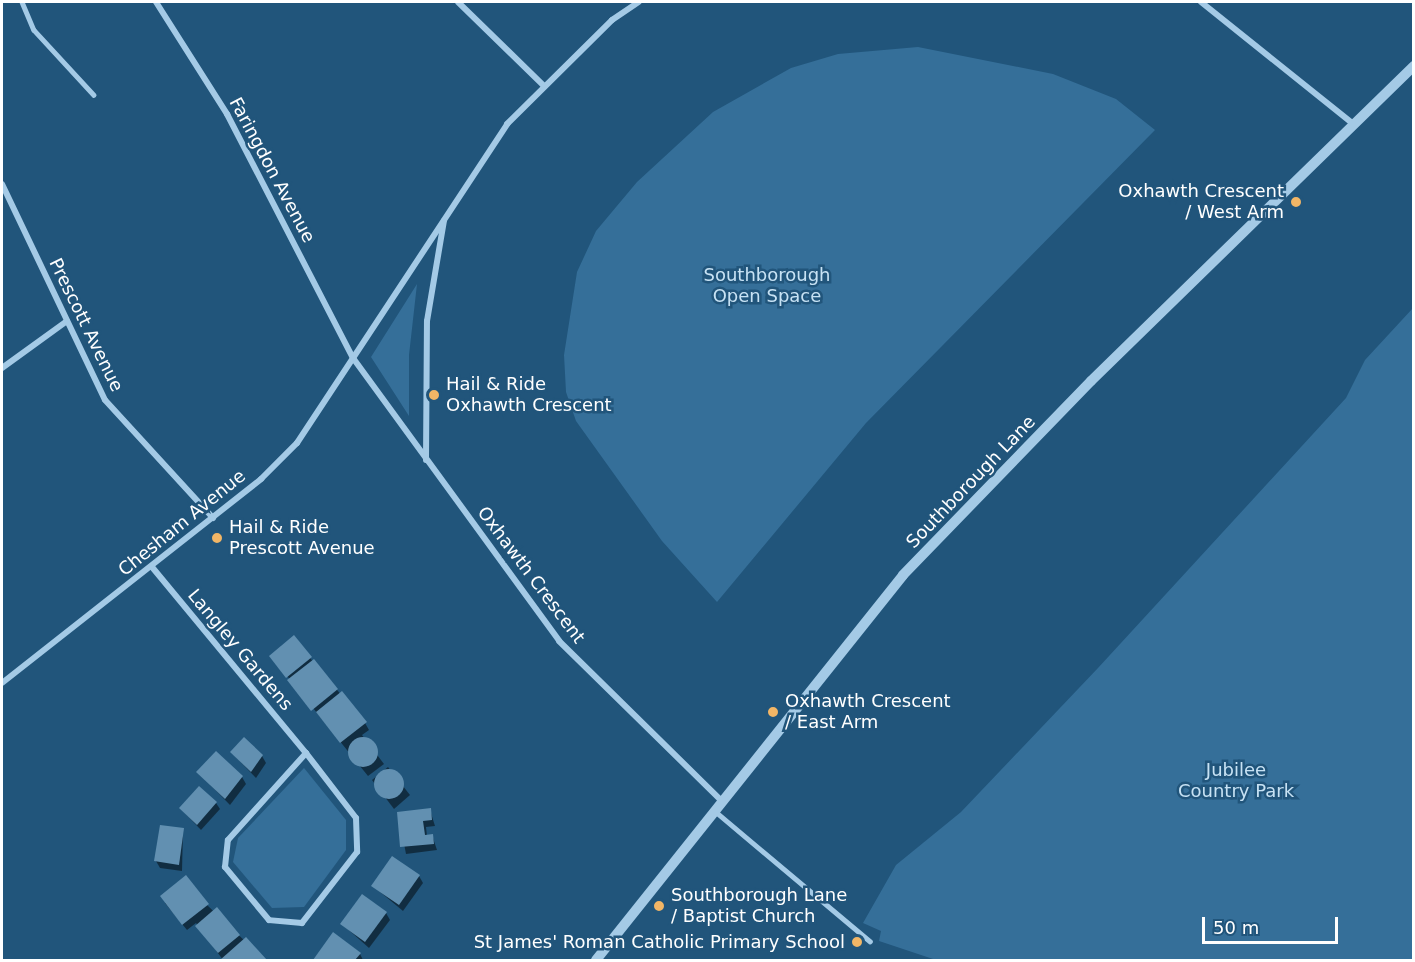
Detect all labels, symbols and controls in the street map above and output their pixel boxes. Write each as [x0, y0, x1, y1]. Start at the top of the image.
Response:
street label: Faringdon Avenue [225, 94, 319, 246]
place label: Oxhawth Crescent / West Arm [1118, 181, 1284, 224]
marker: Oxhawth Crescent / West Arm [1289, 195, 1303, 209]
street label: Prescott Avenue [44, 255, 128, 395]
park label: Southborough Open Space [703, 265, 831, 308]
place label: Hail & Ride Oxhawth Crescent [446, 374, 612, 416]
marker: Hail & Ride Oxhawth Crescent [427, 388, 441, 402]
street label: Southborough Lane [902, 411, 1040, 553]
street label: Chesham Avenue [114, 465, 250, 581]
street label: Oxhawth Crescent [473, 502, 589, 648]
place label: Hail & Ride Prescott Avenue [229, 517, 375, 560]
marker: Hail & Ride Prescott Avenue [210, 531, 224, 545]
street label: Langley Gardens [183, 585, 297, 715]
place label: Oxhawth Crescent / East Arm [785, 691, 951, 734]
marker: Oxhawth Crescent / East Arm [766, 705, 780, 719]
park label: Jubilee Country Park [1178, 760, 1294, 802]
place label: Southborough Lane / Baptist Church [671, 885, 847, 928]
marker: Southborough Lane / Baptist Church [652, 899, 666, 913]
scale bar [1205, 905, 1342, 943]
text: 50 m [1213, 917, 1259, 938]
place label: St James' Roman Catholic Primary School [474, 931, 845, 953]
marker: St James' Roman Catholic Primary School [850, 935, 864, 949]

